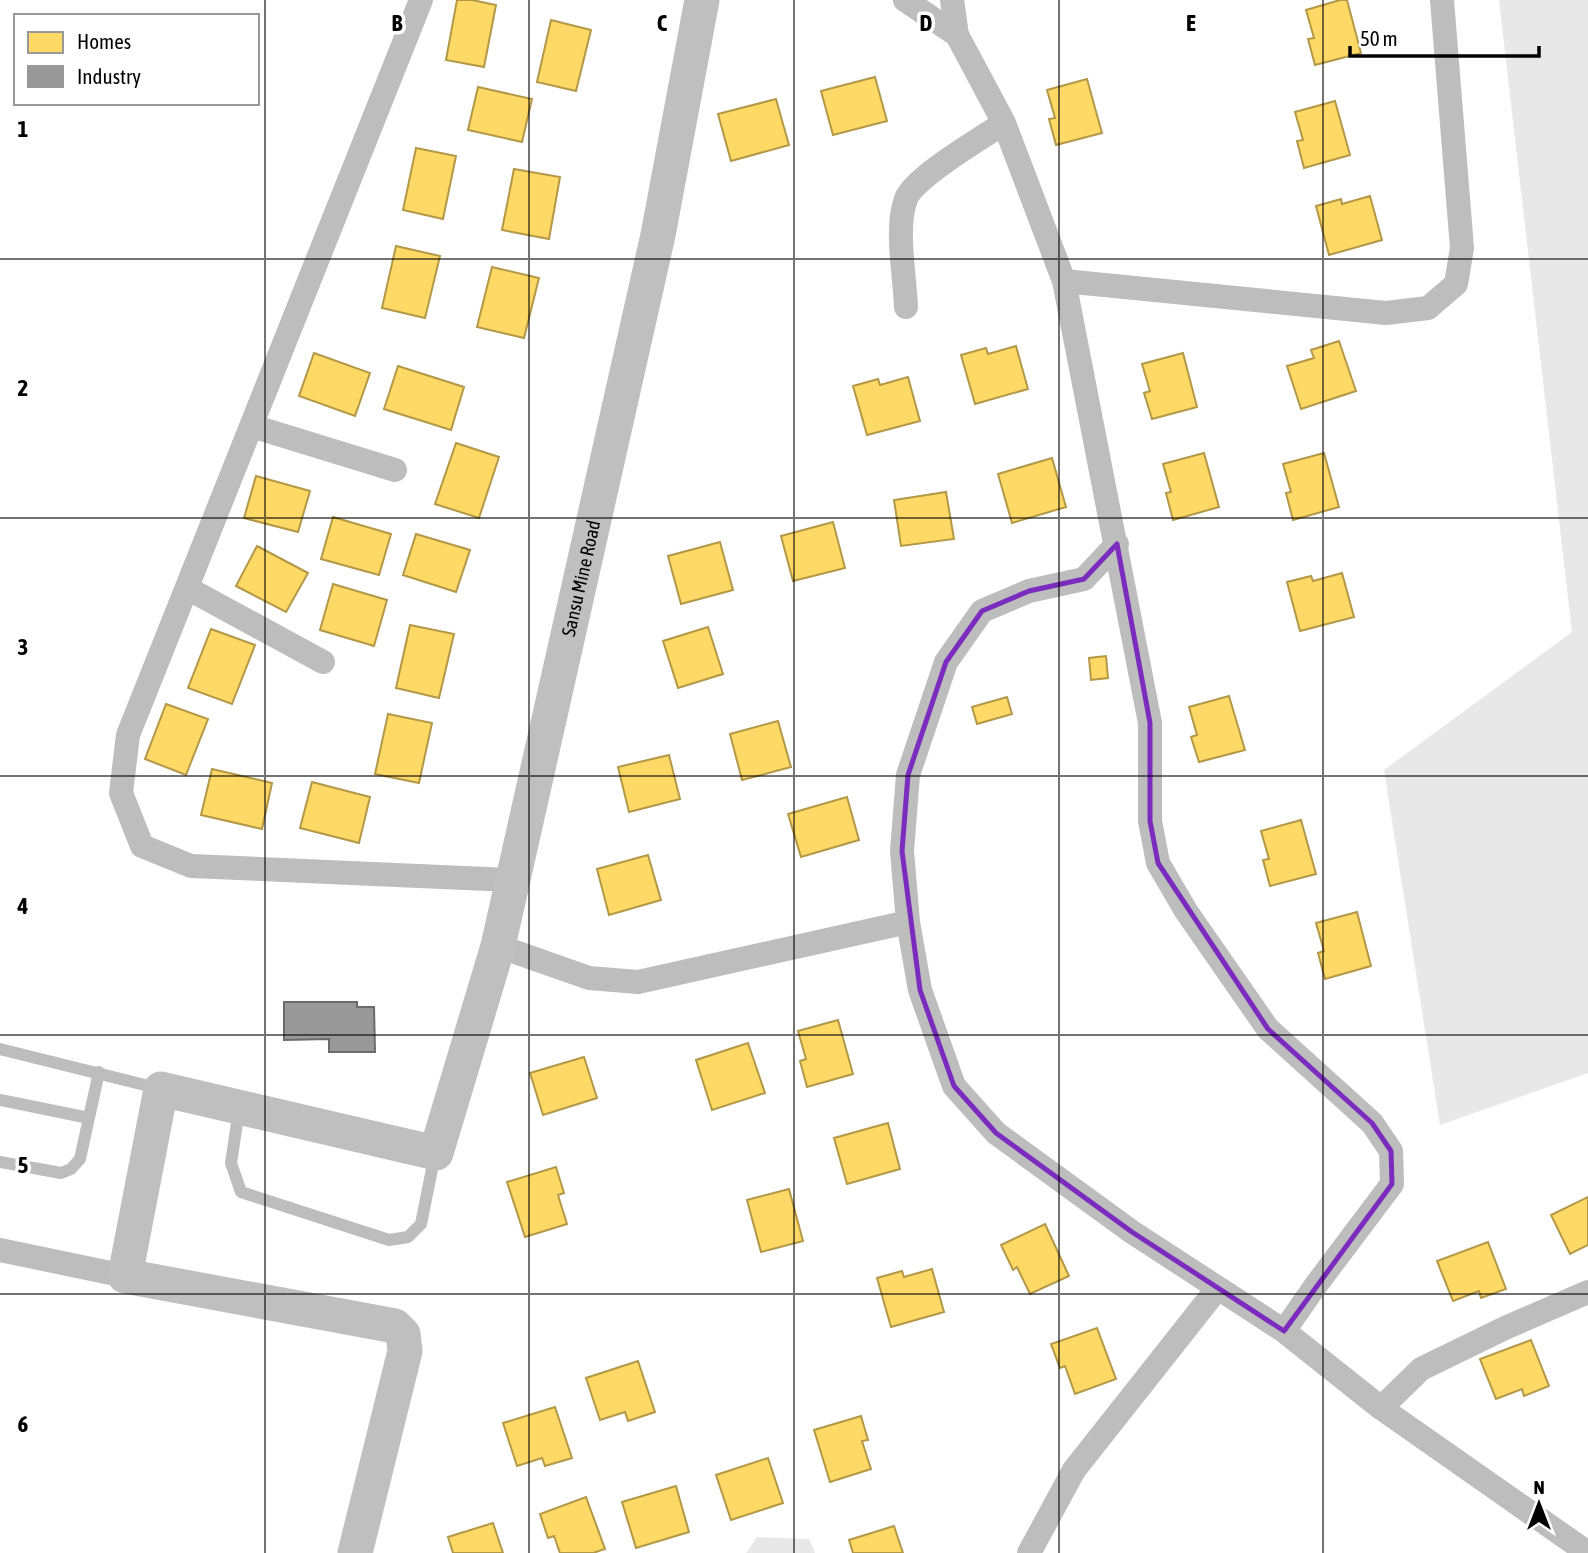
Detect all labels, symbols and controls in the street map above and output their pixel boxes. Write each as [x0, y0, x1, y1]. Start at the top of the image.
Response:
text: B [392, 10, 403, 36]
text: C [657, 10, 668, 36]
text: D [920, 10, 933, 36]
text: E [1186, 10, 1196, 36]
legend [14, 14, 259, 105]
scale bar [1350, 14, 1539, 58]
text: 50 m [1360, 26, 1398, 50]
text: Homes [77, 29, 131, 53]
text: Industry [77, 64, 141, 88]
text: 1 [18, 116, 29, 142]
text: 2 [18, 375, 28, 401]
street label: Sansu Mine Road [557, 518, 605, 638]
text: 3 [18, 634, 28, 660]
text: 4 [17, 893, 29, 919]
text: 5 [18, 1152, 29, 1178]
text: 6 [18, 1411, 29, 1437]
north arrow [1504, 1469, 1574, 1539]
text: N [1533, 1476, 1545, 1498]

